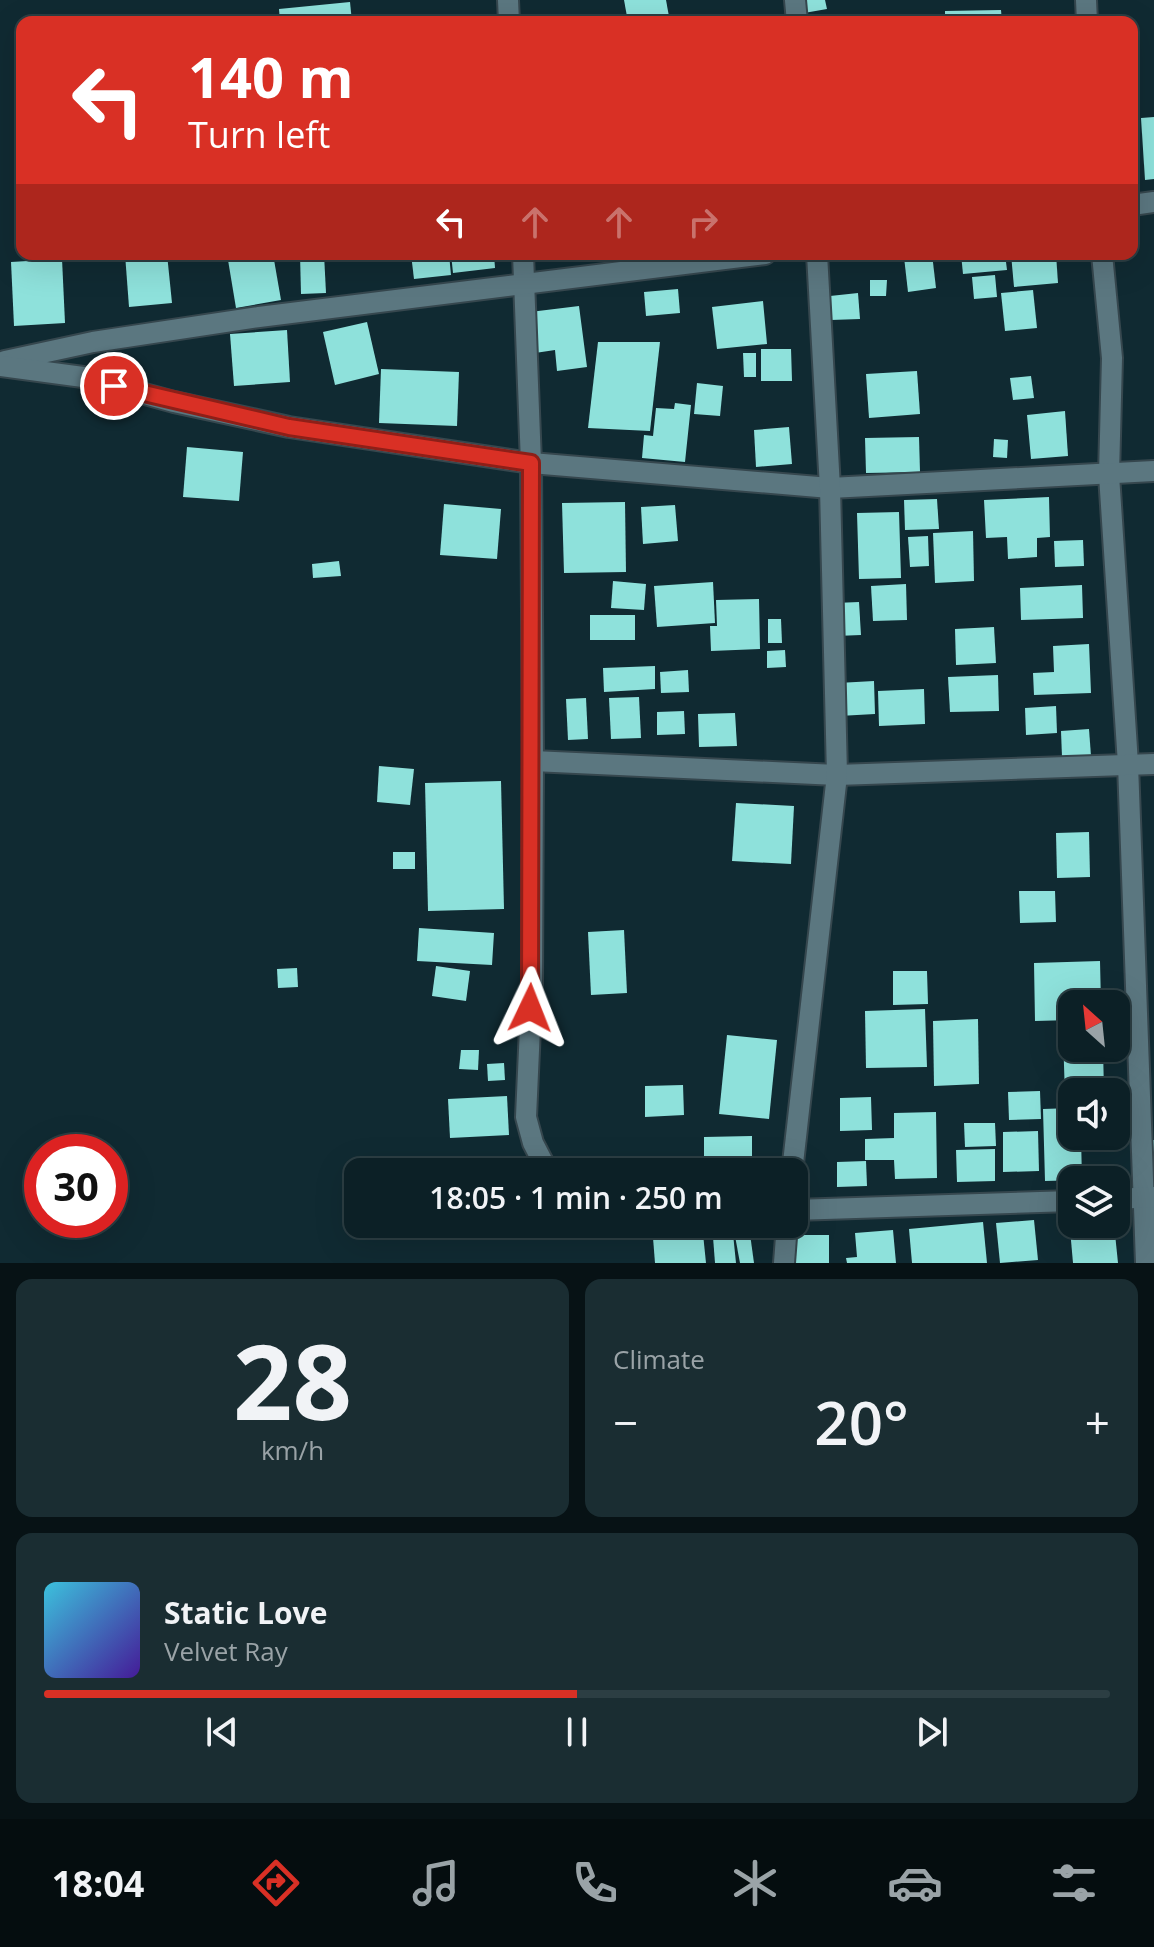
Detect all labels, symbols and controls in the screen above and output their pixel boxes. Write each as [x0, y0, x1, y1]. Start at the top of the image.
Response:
text: 140 m [188, 38, 354, 114]
icon: left [56, 48, 160, 152]
text: Turn left [188, 110, 330, 159]
icon: left [429, 200, 473, 244]
icon: ahead [513, 200, 557, 244]
icon: ahead [597, 200, 641, 244]
icon: right [681, 200, 725, 244]
pin [80, 352, 148, 420]
icon: arrive [92, 364, 136, 408]
position arrow [488, 966, 572, 1050]
north arrow [1058, 990, 1130, 1062]
map controls [1058, 990, 1130, 1238]
button: sound [1058, 1078, 1130, 1150]
speed limit sign: 30 [24, 1134, 128, 1238]
button: layers [1058, 1166, 1130, 1238]
text: 18:05 · 1 min · 250 m [429, 1177, 723, 1218]
text: 28 [233, 1309, 352, 1450]
text: Climate [613, 1341, 705, 1377]
text: 20° [814, 1381, 909, 1463]
text: − [613, 1392, 638, 1452]
text: + [1085, 1392, 1110, 1452]
text: km/h [261, 1432, 324, 1468]
text: Static Love [164, 1592, 327, 1633]
text: Velvet Ray [164, 1633, 288, 1669]
icon: previous [200, 1710, 244, 1754]
icon: pause [555, 1710, 599, 1754]
icon: next [910, 1710, 954, 1754]
icon: directions [248, 1855, 304, 1911]
icon: music [408, 1855, 464, 1911]
icon: phone [567, 1855, 623, 1911]
icon: climate [727, 1855, 783, 1911]
icon: car [887, 1855, 943, 1911]
icon: filters [1046, 1855, 1102, 1911]
text: 18:04 [52, 1859, 144, 1908]

